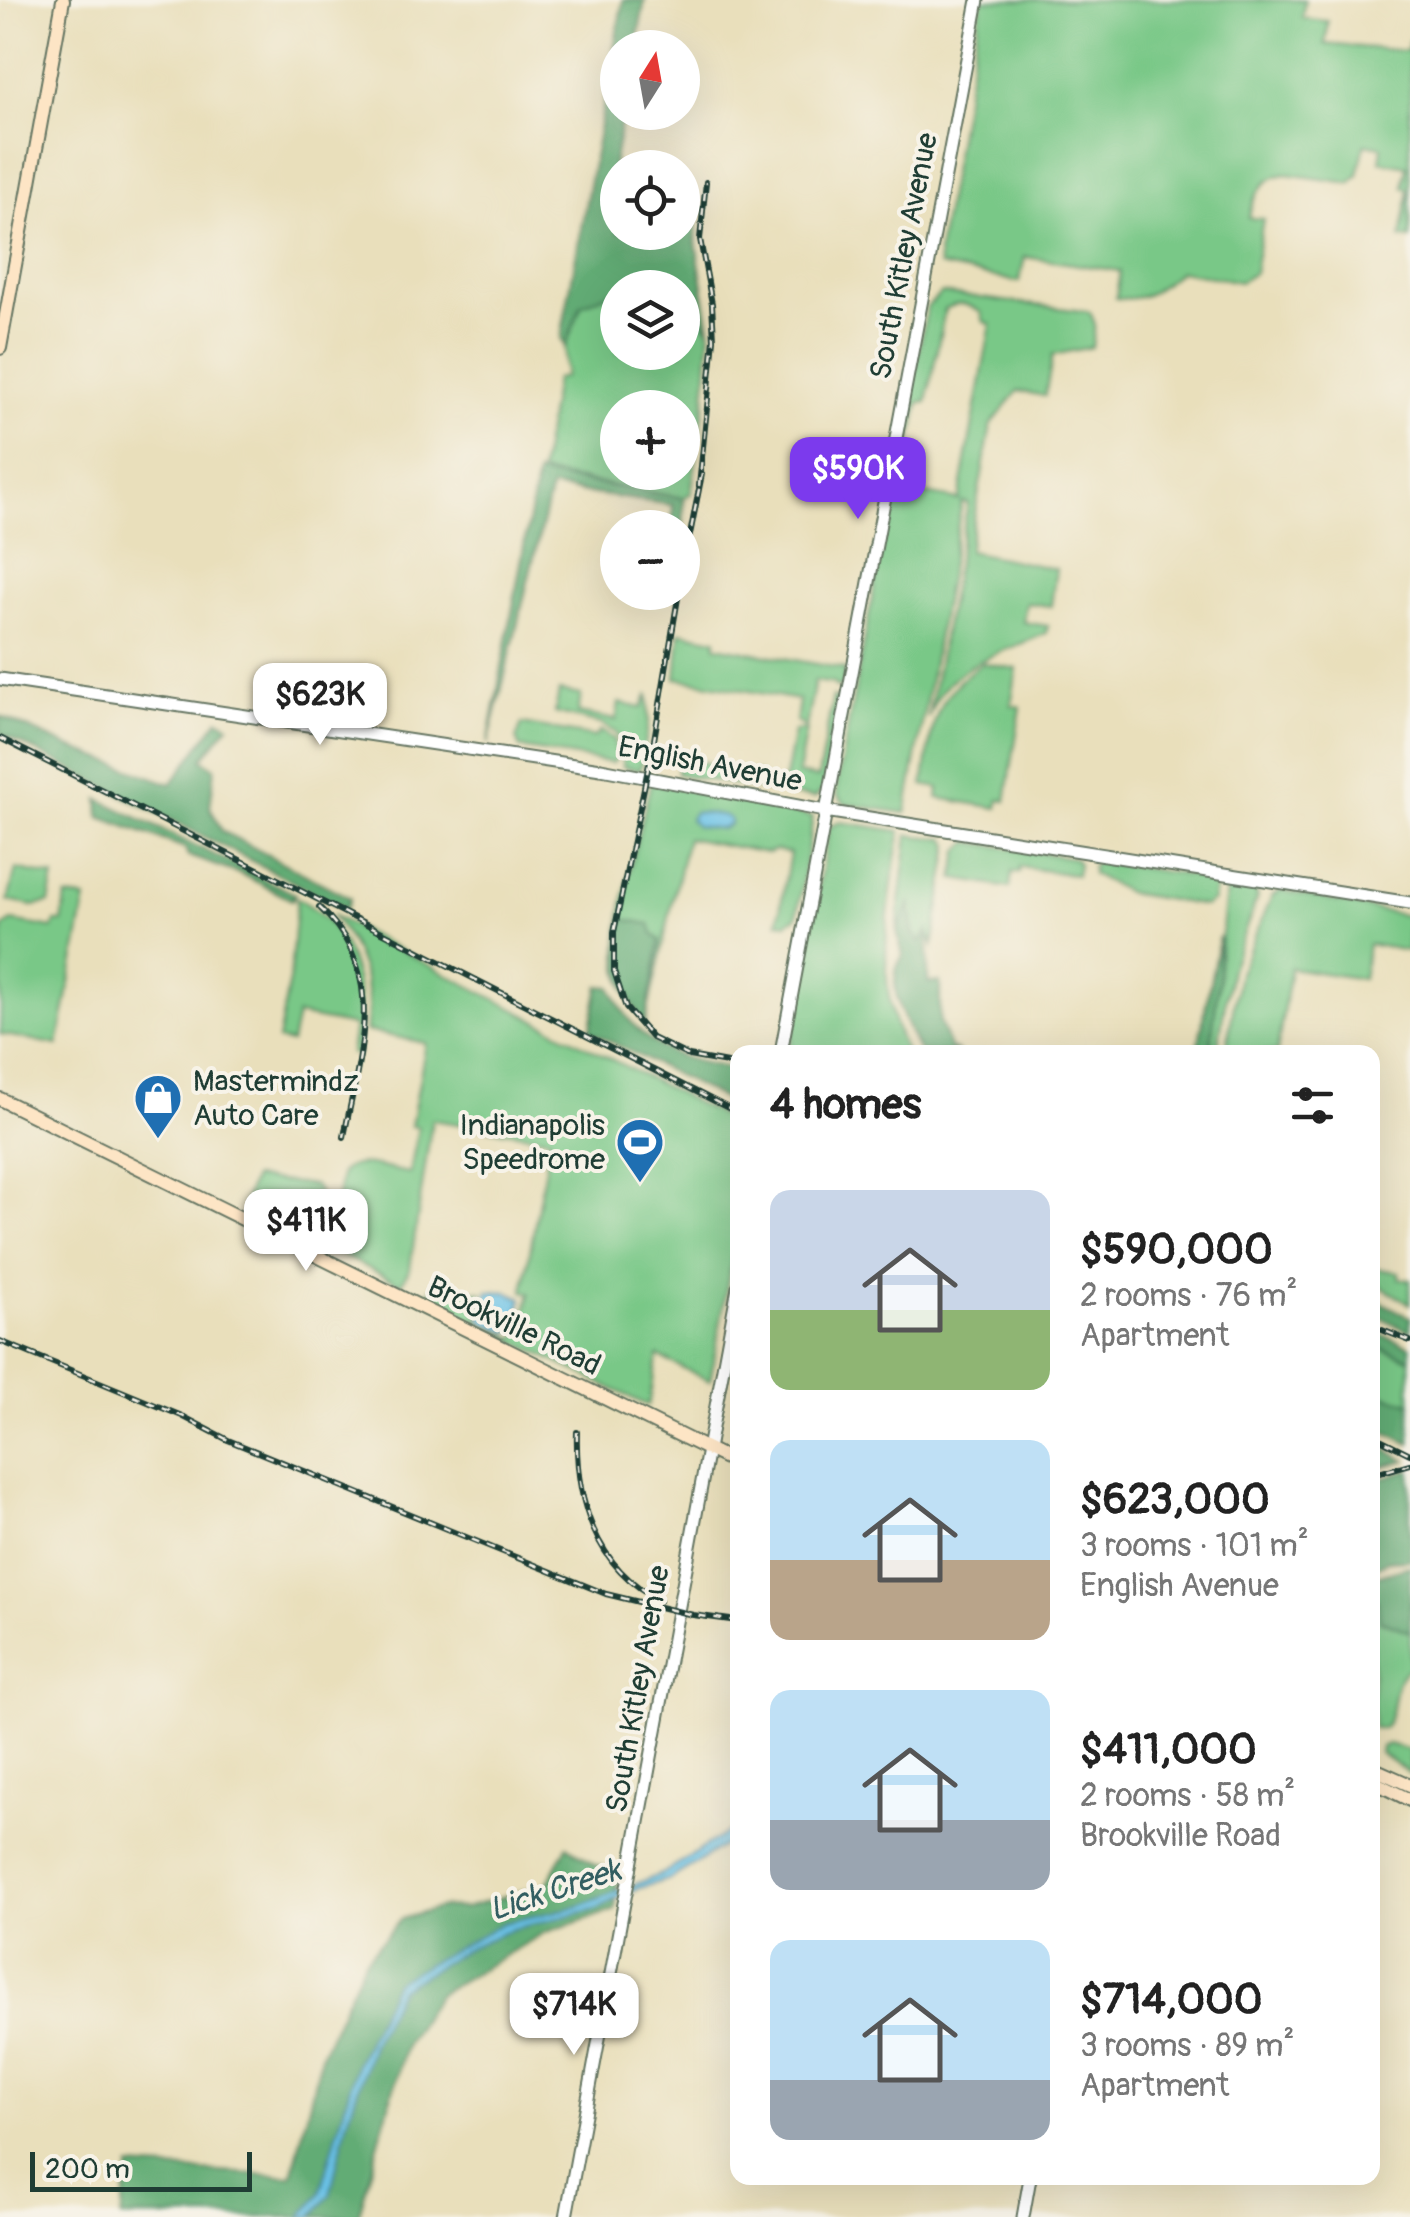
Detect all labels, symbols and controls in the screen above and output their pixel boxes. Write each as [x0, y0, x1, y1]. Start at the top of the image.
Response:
north arrow [600, 30, 700, 130]
map controls [600, 30, 700, 610]
street label: South Kitley Avenue [862, 129, 946, 382]
button: locate [600, 150, 700, 250]
button: layers [600, 270, 700, 370]
button: + [600, 390, 700, 490]
pin: $590K [788, 437, 928, 522]
text: $590K [812, 449, 904, 489]
button: − [600, 510, 700, 610]
pin: $623K [250, 663, 390, 748]
text: $623K [275, 675, 365, 715]
street label: English Avenue [615, 728, 805, 800]
place label: Mastermindz Auto Care [193, 1063, 359, 1134]
shop icon: Mastermindz Auto Care [132, 1072, 184, 1140]
icon: filters [1285, 1078, 1340, 1133]
text: 4 homes [770, 1079, 921, 1131]
place label: Indianapolis Speedrome [459, 1107, 605, 1178]
sports icon: Indianapolis Speedrome [614, 1116, 666, 1184]
pin: $411K [236, 1189, 376, 1274]
text: $411K [266, 1201, 346, 1241]
text: $590,000 [1080, 1224, 1273, 1276]
icon: home [850, 1230, 970, 1350]
street label: Brookville Road [421, 1268, 607, 1384]
text: 2 rooms · 76 m² [1080, 1276, 1297, 1316]
text: Apartment [1080, 1316, 1229, 1356]
text: $623,000 [1080, 1474, 1270, 1526]
icon: home [850, 1480, 970, 1600]
text: 3 rooms · 101 m² [1080, 1526, 1309, 1566]
street label: South Kitley Avenue [598, 1562, 678, 1815]
text: English Avenue [1080, 1566, 1279, 1606]
text: $411,000 [1080, 1724, 1257, 1776]
icon: home [850, 1730, 970, 1850]
text: 2 rooms · 58 m² [1080, 1776, 1295, 1816]
text: Brookville Road [1080, 1816, 1281, 1856]
water label: Lick Creek [484, 1849, 628, 1930]
pin: $714K [504, 1973, 644, 2058]
text: $714,000 [1080, 1974, 1263, 2026]
icon: home [850, 1980, 970, 2100]
text: $714K [532, 1985, 616, 2025]
text: 3 rooms · 89 m² [1080, 2026, 1294, 2066]
text: Apartment [1080, 2066, 1229, 2106]
scale bar [30, 2147, 252, 2192]
text: 200 m [45, 2152, 130, 2187]

